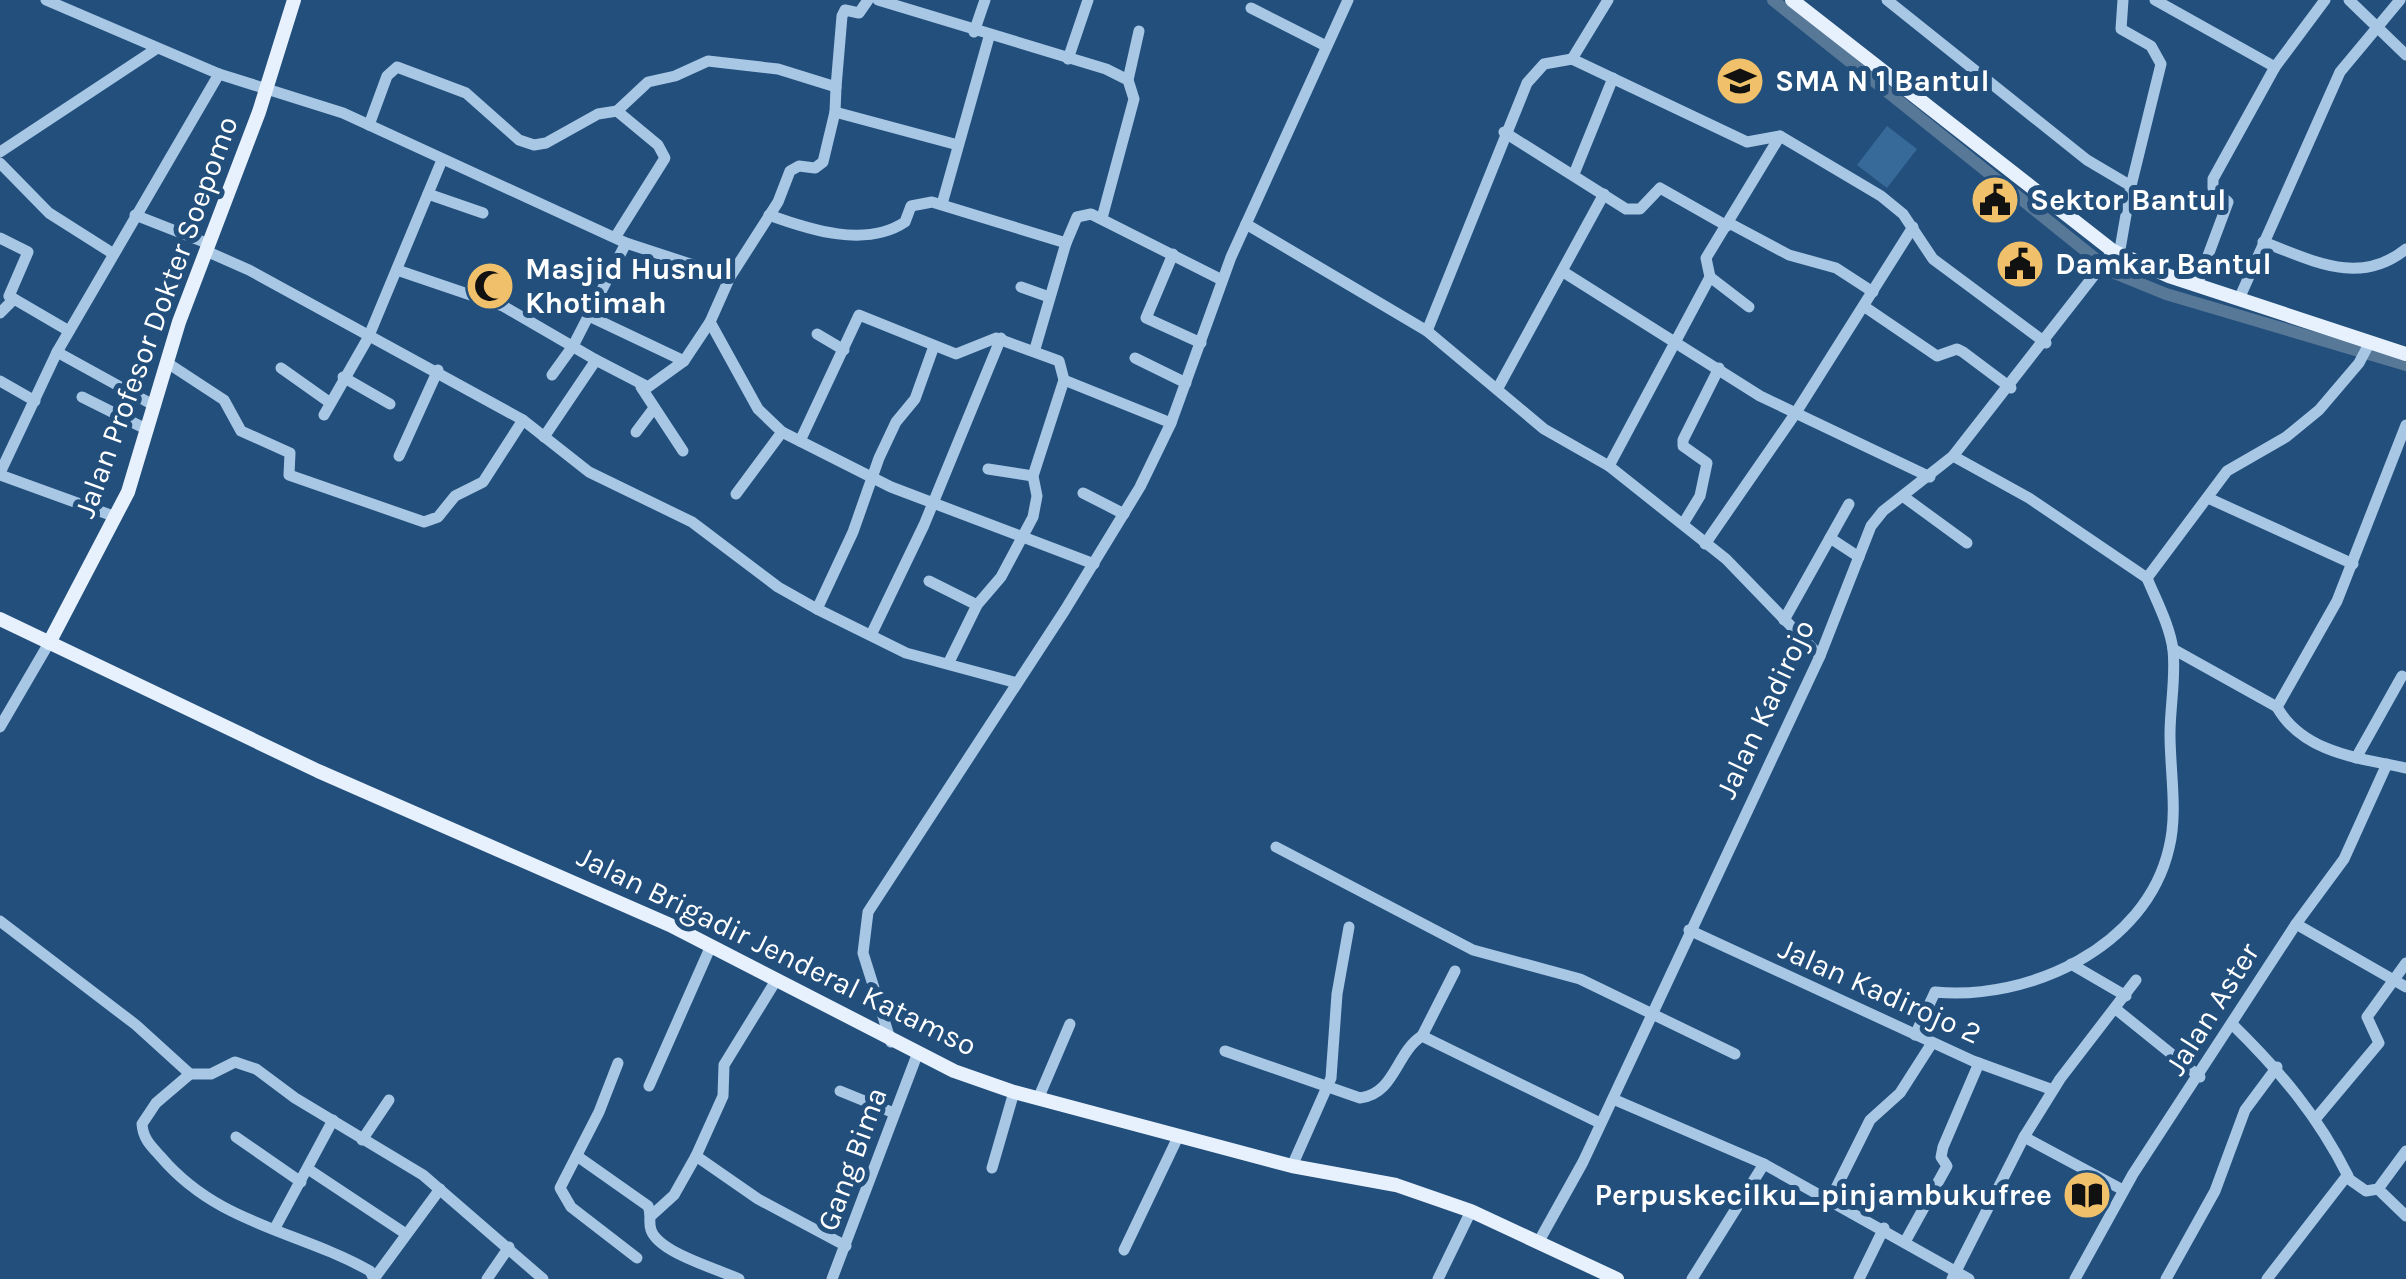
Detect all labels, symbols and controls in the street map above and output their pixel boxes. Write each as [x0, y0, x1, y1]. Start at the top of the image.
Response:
school or university icon: SMA N 1 Bantul [1714, 55, 1766, 107]
place label: SMA N 1 Bantul [1775, 63, 1990, 99]
street label: Jalan Profesor Dokter Soepomo [66, 111, 246, 523]
public building icon: Sektor Bantul [1969, 174, 2021, 226]
place label: Sektor Bantul [2030, 182, 2226, 218]
public building icon: Damkar Bantul [1994, 238, 2046, 290]
place label: Damkar Bantul [2055, 246, 2272, 282]
place label: Masjid Husnul Khotimah [525, 251, 733, 321]
mosque icon: Masjid Husnul Khotimah [464, 260, 516, 312]
street label: Jalan Kadirojo [1708, 614, 1822, 804]
street label: Jalan Brigadir Jenderal Katamso [571, 838, 983, 1064]
street label: Jalan Kadirojo 2 [1773, 930, 1987, 1052]
street label: Jalan Aster [2157, 936, 2267, 1082]
street label: Gang Bima [809, 1082, 895, 1236]
library icon: Perpuskecilku_pinjambukufree [2061, 1169, 2113, 1221]
place label: Perpuskecilku_pinjambukufree [1595, 1177, 2052, 1213]

